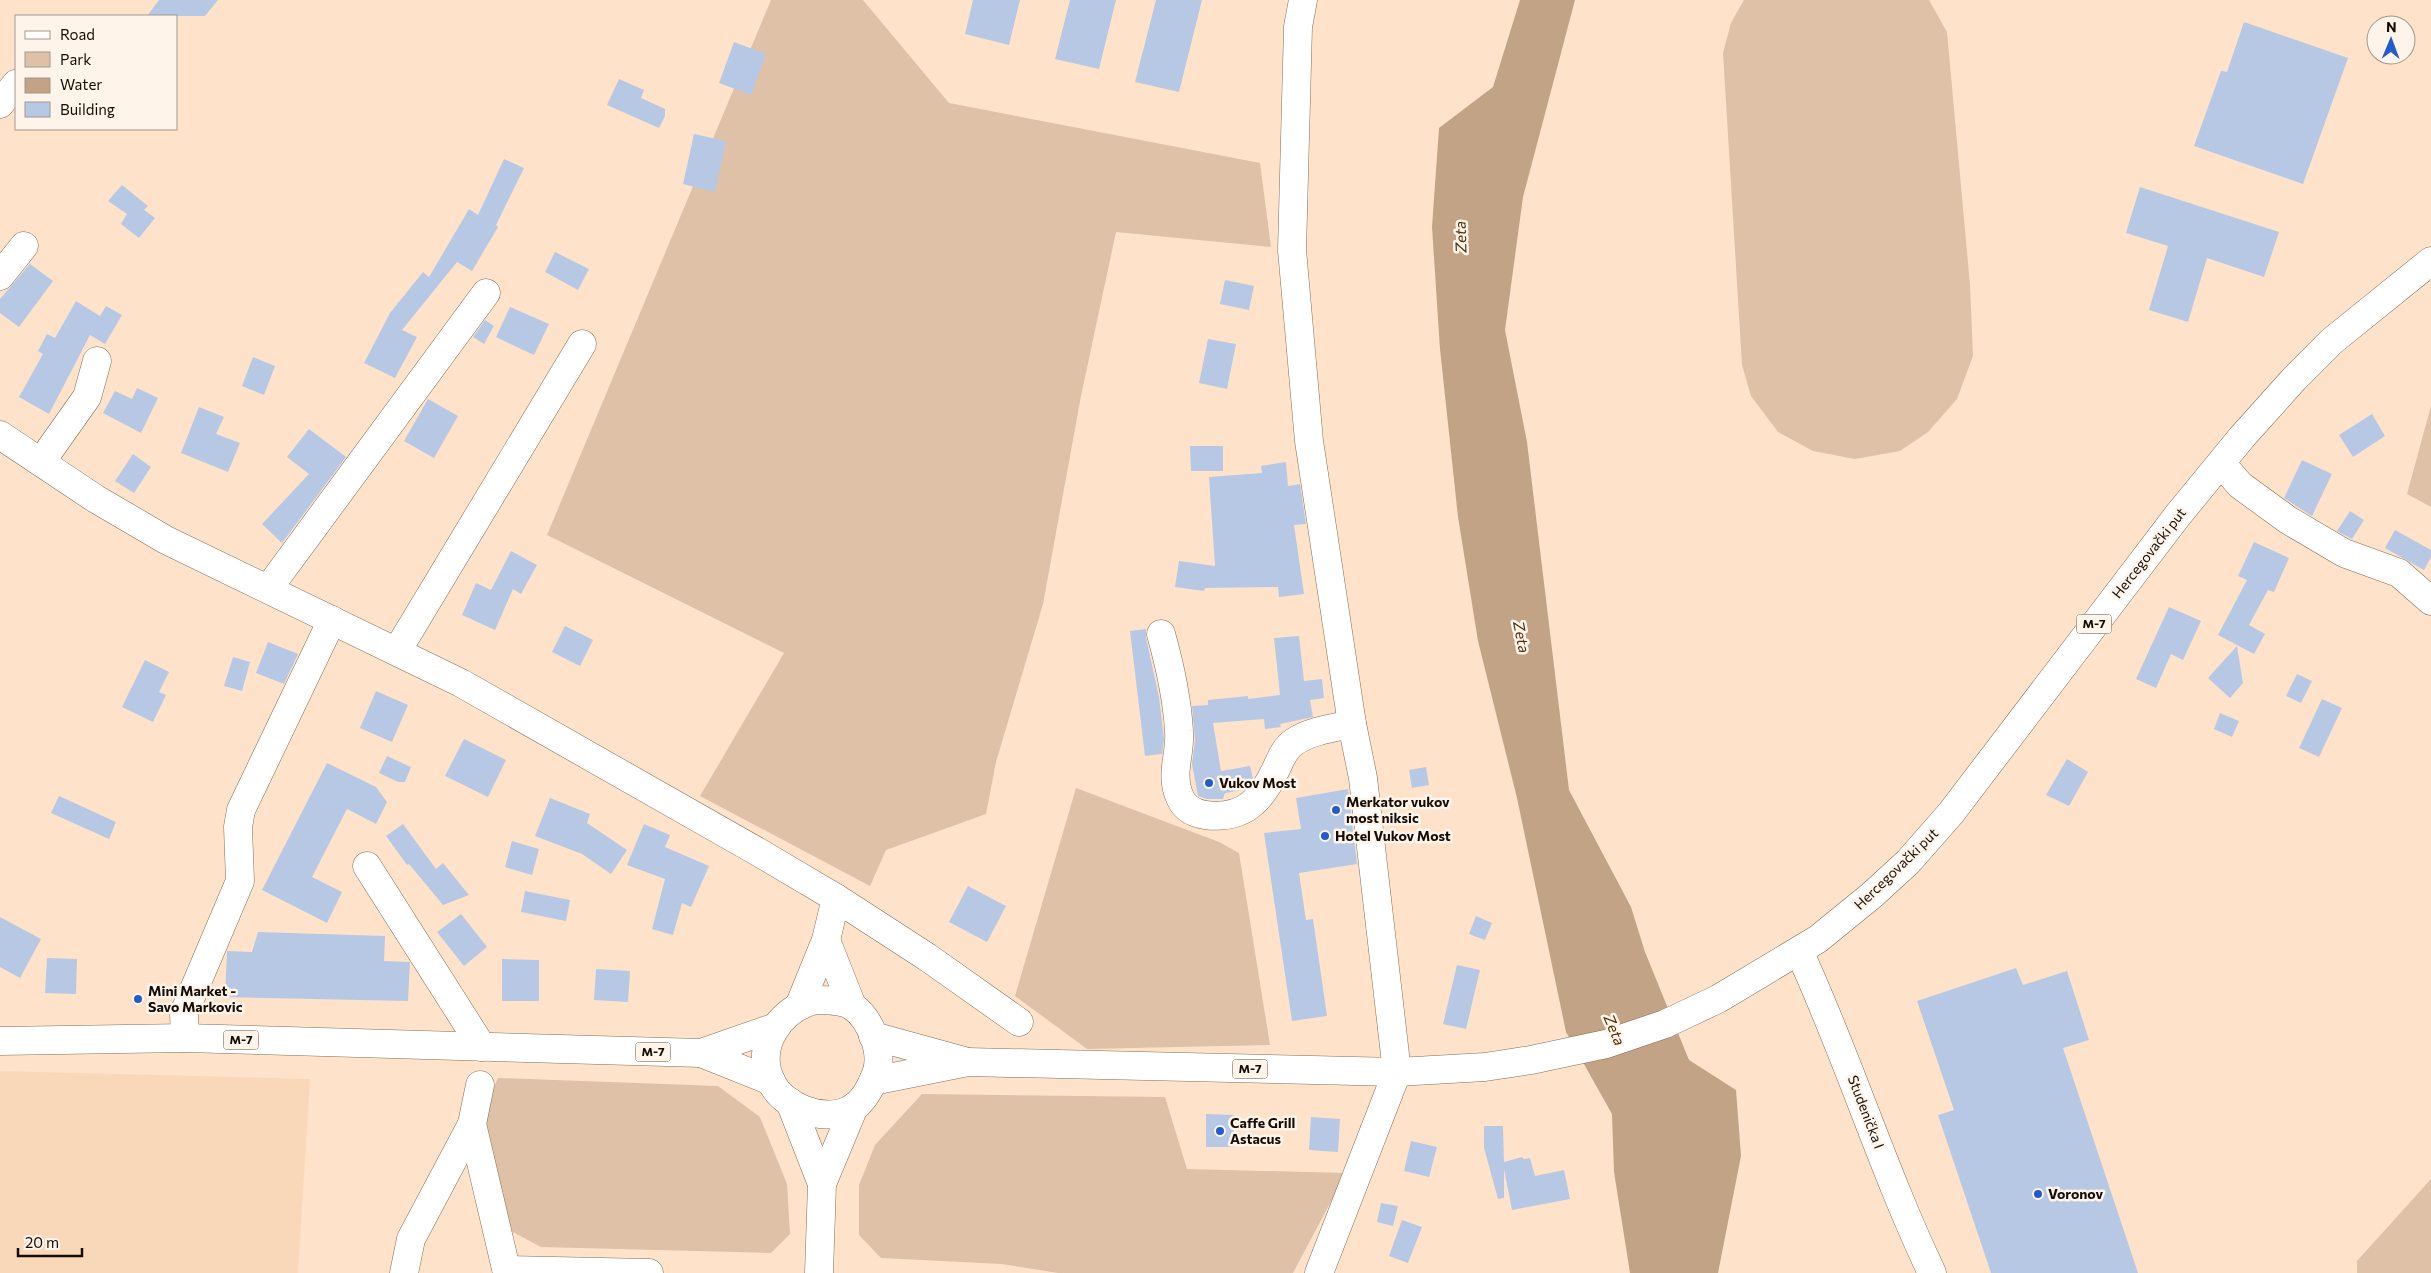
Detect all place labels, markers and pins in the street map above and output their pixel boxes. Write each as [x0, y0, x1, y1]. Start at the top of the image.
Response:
place label: Vukov Most [1219, 774, 1296, 791]
marker: Vukov Most [1203, 777, 1215, 789]
place label: Merkator vukov most niksic [1346, 793, 1450, 826]
marker: Merkator vukov most niksic [1330, 804, 1342, 816]
place label: Hotel Vukov Most [1335, 827, 1451, 844]
marker: Hotel Vukov Most [1319, 830, 1331, 842]
place label: Mini Market - Savo Markovic [148, 982, 243, 1015]
marker: Mini Market - Savo Markovic [132, 993, 144, 1005]
place label: Caffe Grill Astacus [1230, 1114, 1295, 1147]
marker: Caffe Grill Astacus [1214, 1125, 1226, 1137]
place label: Voronov [2048, 1185, 2103, 1202]
marker: Voronov [2032, 1188, 2044, 1200]

